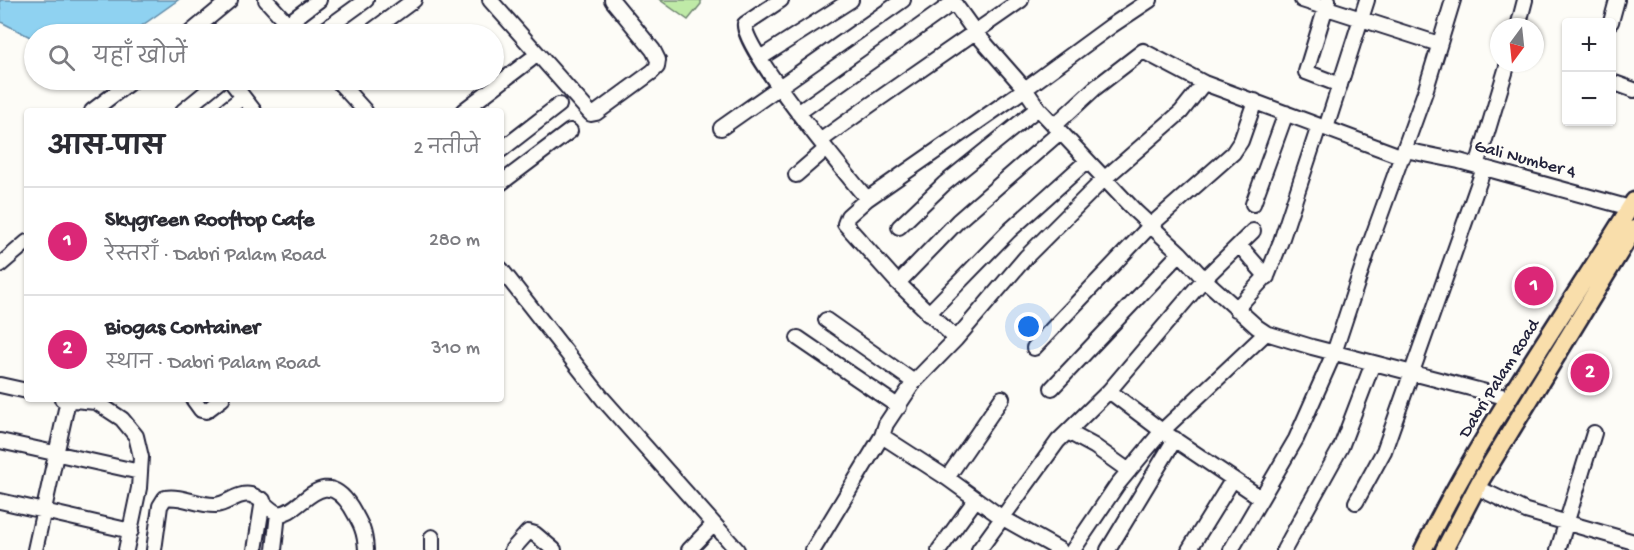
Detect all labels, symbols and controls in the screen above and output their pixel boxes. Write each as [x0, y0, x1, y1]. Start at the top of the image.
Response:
north arrow [1490, 18, 1544, 72]
map controls [1562, 18, 1616, 126]
button: + [1562, 18, 1616, 72]
search box [24, 24, 504, 90]
icon: search [45, 41, 78, 74]
text: यहाँ खोजें [93, 46, 187, 72]
button: − [1562, 72, 1616, 126]
text: आस-पास [48, 134, 165, 165]
street label: Gali Number 4 [1472, 136, 1579, 184]
text: 2 नतीजे [414, 138, 480, 161]
text: Skygreen Rooftop Cafe [105, 208, 314, 234]
text: 1 [63, 230, 72, 253]
text: 280 m [429, 230, 480, 253]
text: रेस्तराँ · Dabri Palam Road [105, 245, 325, 268]
pin: 1 [1514, 264, 1553, 308]
your location [1014, 312, 1043, 341]
street label: Dabri Palam Road [1455, 315, 1546, 443]
text: Biogas Container [105, 316, 260, 342]
text: 2 [63, 338, 72, 361]
text: 310 m [431, 338, 480, 361]
pin: 2 [1570, 350, 1610, 395]
text: स्थान · Dabri Palam Road [105, 353, 319, 376]

